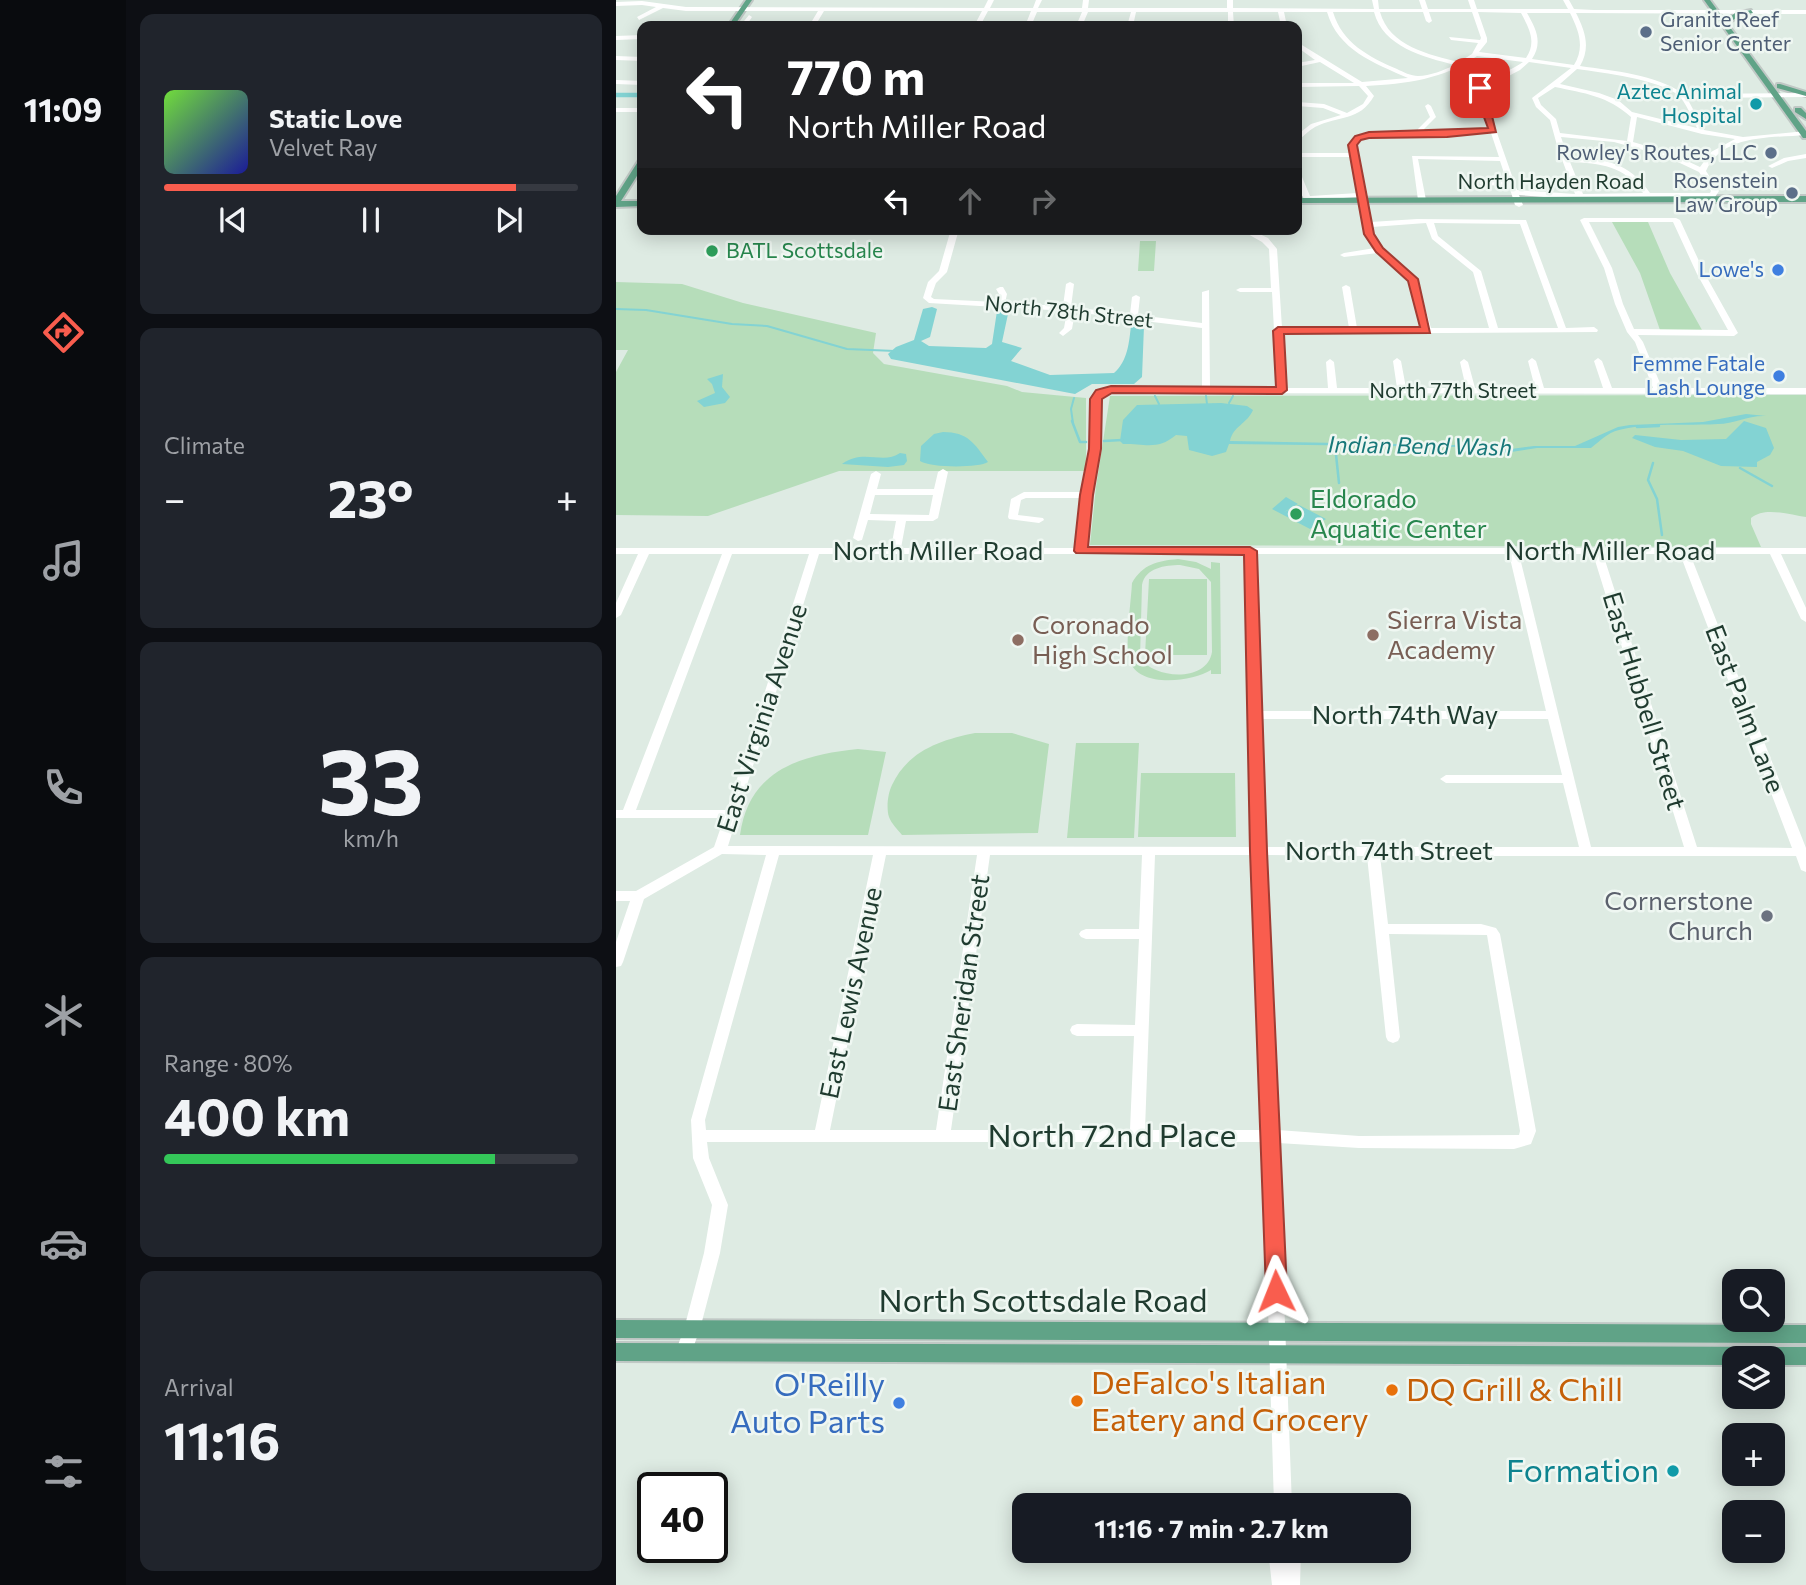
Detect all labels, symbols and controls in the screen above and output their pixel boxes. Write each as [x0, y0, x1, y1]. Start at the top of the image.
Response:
place label: Granite Reef Senior Center [1660, 6, 1791, 55]
marker: Granite Reef Senior Center [1638, 24, 1654, 40]
text: 770 m [787, 45, 925, 105]
icon: left [672, 49, 763, 140]
pin [1450, 58, 1510, 118]
icon: arrive [1461, 69, 1499, 107]
place label: Aztec Animal Hospital [1617, 78, 1742, 127]
text: 11:09 [24, 89, 102, 129]
marker: Aztec Animal Hospital [1748, 96, 1764, 112]
text: Static Love [269, 102, 402, 133]
text: North Miller Road [787, 105, 1046, 145]
text: Velvet Ray [269, 133, 377, 161]
place label: Rowley's Routes, LLC [1556, 139, 1757, 164]
marker: Rowley's Routes, LLC [1763, 145, 1779, 161]
place label: Rosenstein Law Group [1673, 167, 1778, 216]
street label: North Hayden Road [1458, 168, 1644, 193]
icon: left [878, 182, 916, 220]
icon: ahead [951, 182, 989, 220]
icon: right [1024, 182, 1062, 220]
marker: Rosenstein Law Group [1784, 185, 1800, 201]
icon: previous [214, 201, 252, 239]
icon: pause [352, 201, 390, 239]
icon: next [490, 201, 528, 239]
place label: BATL Scottsdale [726, 237, 883, 262]
marker: BATL Scottsdale [704, 243, 720, 259]
place label: Lowe's [1698, 256, 1764, 281]
marker: Lowe's [1770, 262, 1786, 278]
street label: North 78th Street [984, 289, 1155, 332]
icon: directions [39, 308, 88, 357]
place label: Femme Fatale Lash Lounge [1632, 350, 1765, 399]
marker: Femme Fatale Lash Lounge [1771, 368, 1787, 384]
street label: North 77th Street [1369, 377, 1537, 402]
water label: Indian Bend Wash [1328, 429, 1512, 461]
text: Climate [164, 431, 245, 459]
text: 23° [328, 465, 414, 529]
text: − [164, 474, 186, 521]
text: + [556, 474, 578, 521]
place label: Eldorado Aquatic Center [1310, 482, 1487, 543]
marker: Eldorado Aquatic Center [1288, 506, 1304, 522]
street label: North Miller Road [833, 534, 1043, 565]
street label: North Miller Road [1505, 534, 1715, 565]
icon: music [39, 536, 88, 585]
street label: East Hubbell Street [1597, 588, 1693, 813]
street label: East Virginia Avenue [709, 599, 812, 836]
place label: Sierra Vista Academy [1387, 603, 1522, 664]
place label: Coronado High School [1032, 608, 1173, 669]
street label: East Palm Lane [1700, 620, 1793, 797]
marker: Sierra Vista Academy [1365, 627, 1381, 643]
marker: Coronado High School [1010, 632, 1026, 648]
street label: North 74th Way [1312, 698, 1498, 729]
text: 33 [318, 722, 424, 834]
icon: phone [39, 763, 88, 812]
text: km/h [343, 824, 399, 852]
street label: North 74th Street [1285, 834, 1493, 865]
street label: East Sheridan Street [931, 872, 995, 1113]
street label: East Lewis Avenue [812, 884, 887, 1101]
place label: Cornerstone Church [1604, 884, 1753, 945]
marker: Cornerstone Church [1759, 908, 1775, 924]
icon: climate [39, 991, 88, 1040]
text: Range · 80% [164, 1049, 292, 1077]
text: 400 km [164, 1083, 350, 1147]
street label: North 72nd Place [988, 1114, 1236, 1154]
icon: car [39, 1219, 88, 1268]
position arrow [1239, 1254, 1313, 1328]
map controls [1722, 1269, 1785, 1563]
button: search [1722, 1269, 1785, 1332]
street label: North Scottsdale Road [879, 1279, 1207, 1319]
button: layers [1722, 1346, 1785, 1409]
place label: DeFalco's Italian Eatery and Grocery [1091, 1361, 1369, 1438]
place label: O'Reilly Auto Parts [730, 1363, 885, 1440]
place label: DQ Grill & Chill [1406, 1368, 1623, 1408]
text: Arrival [164, 1373, 234, 1401]
marker: DQ Grill & Chill [1384, 1382, 1400, 1398]
marker: DeFalco's Italian Eatery and Grocery [1069, 1393, 1085, 1409]
marker: O'Reilly Auto Parts [891, 1395, 907, 1411]
text: 11:16 [164, 1407, 280, 1471]
button: + [1722, 1423, 1785, 1486]
icon: filters [39, 1447, 88, 1496]
place label: Formation [1506, 1449, 1659, 1489]
marker: Formation [1665, 1463, 1681, 1479]
speed limit sign: 40 [637, 1472, 728, 1563]
button: − [1722, 1500, 1785, 1563]
text: 11:16 · 7 min · 2.7 km [1094, 1512, 1329, 1543]

